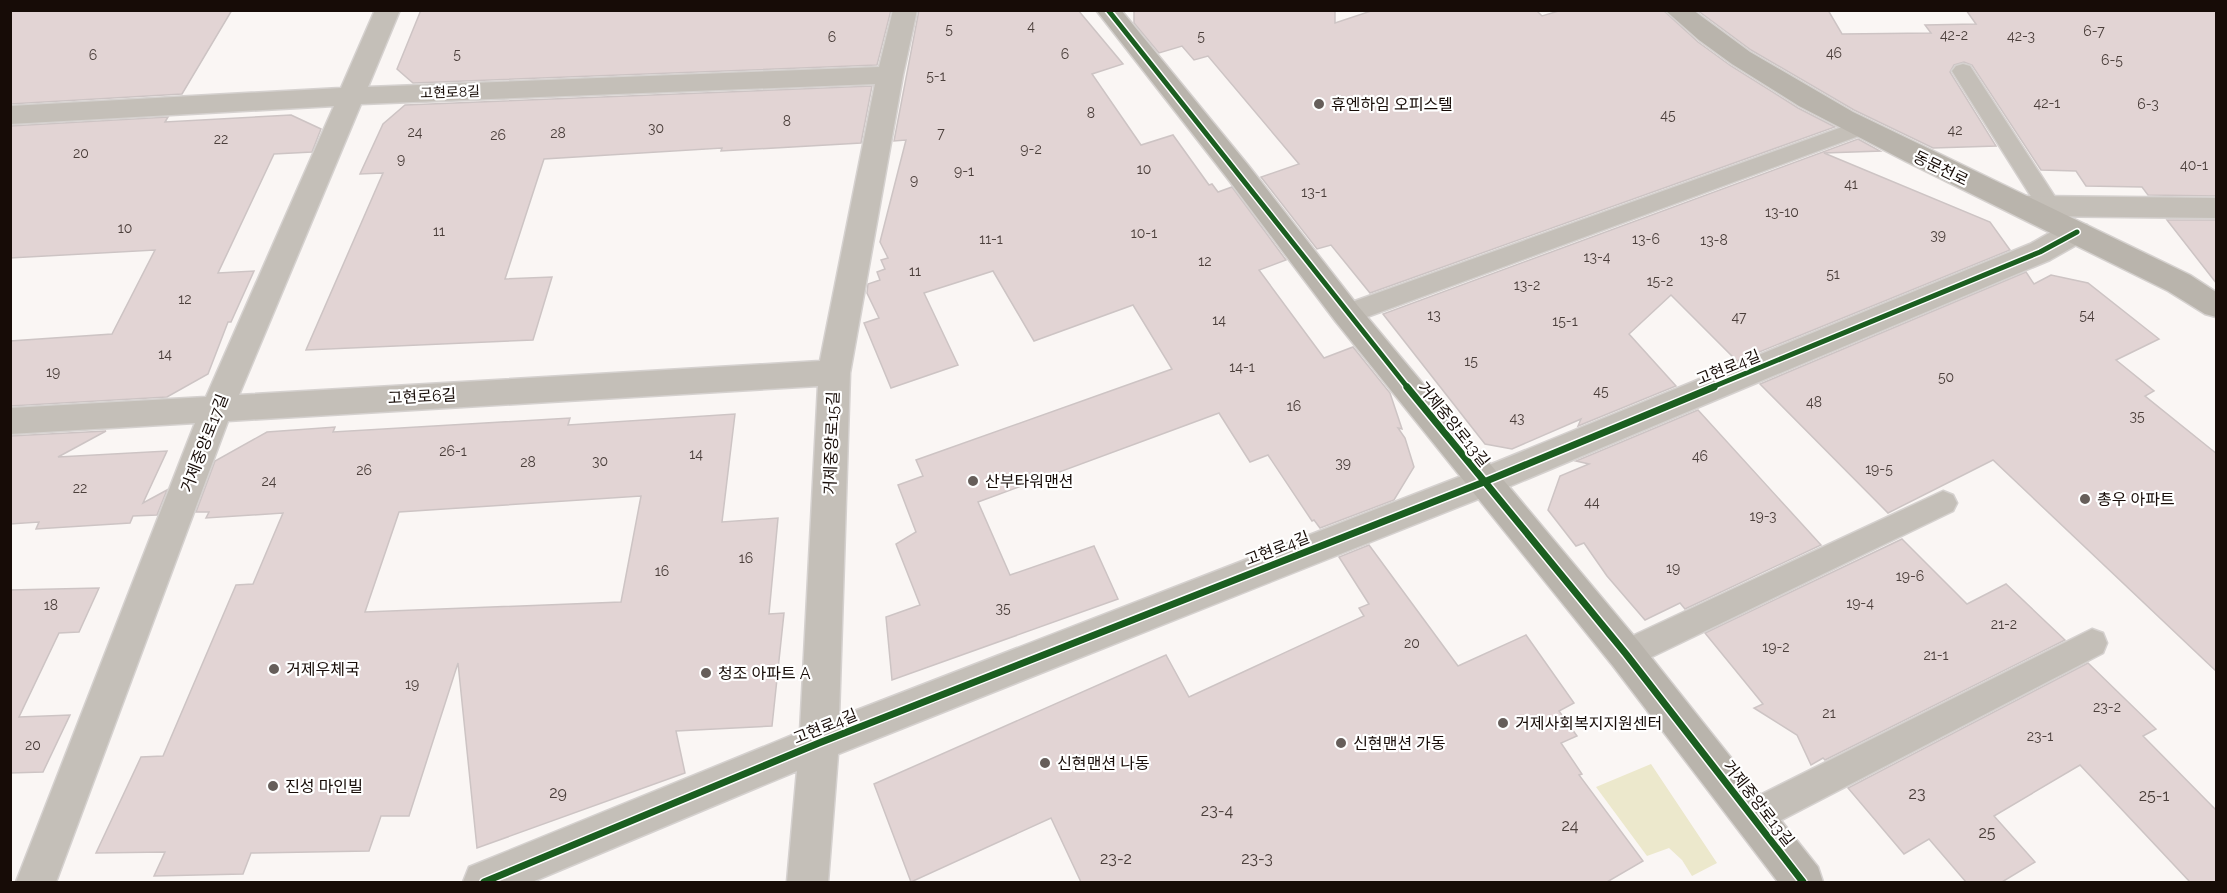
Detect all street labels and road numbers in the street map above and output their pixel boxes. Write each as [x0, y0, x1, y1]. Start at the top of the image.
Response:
street label: 고현로8길 [420, 83, 480, 101]
street label: 동문천로 [1910, 147, 1972, 190]
street label: 고현로4길 [1693, 346, 1763, 389]
street label: 거제중앙로13길 [1414, 378, 1494, 471]
street label: 고현로6길 [387, 385, 457, 408]
street label: 거제중앙로17길 [177, 391, 232, 495]
street label: 거제중앙로15길 [820, 391, 843, 495]
street label: 고현로4길 [1242, 527, 1312, 569]
street label: 고현로4길 [790, 705, 860, 748]
street label: 거제중앙로13길 [1719, 757, 1798, 850]

